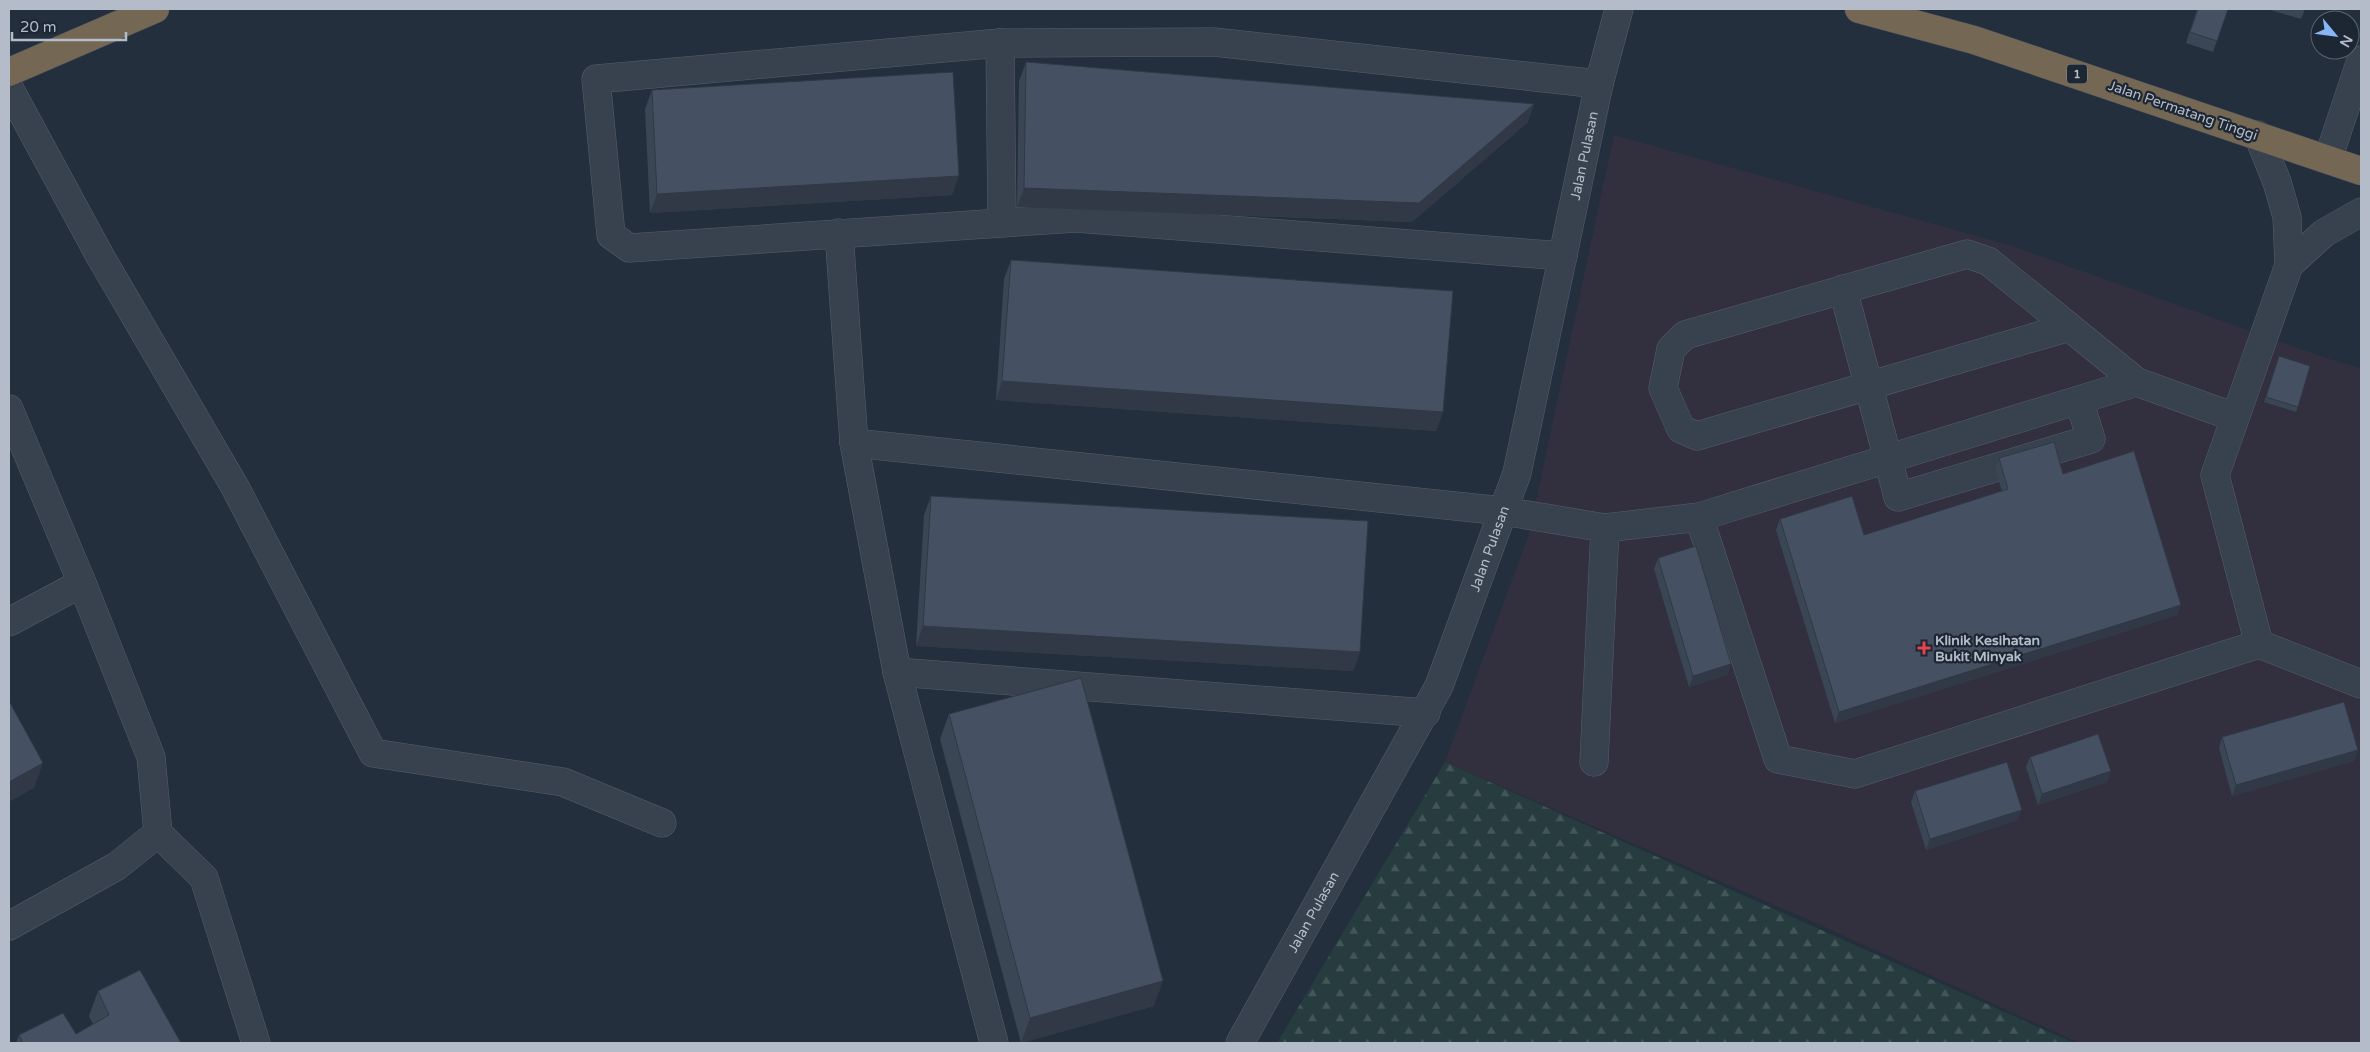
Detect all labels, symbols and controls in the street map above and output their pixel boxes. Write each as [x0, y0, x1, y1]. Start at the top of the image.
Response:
scale bar [12, 10, 126, 42]
north arrow [2310, 10, 2360, 60]
text: 20 m [20, 18, 57, 36]
text: N [2336, 32, 2356, 50]
road number: 1 [2067, 64, 2087, 84]
street label: Jalan Permatang Tinggi [2106, 77, 2260, 144]
street label: Jalan Pulasan [1567, 110, 1602, 202]
street label: Jalan Pulasan [1466, 503, 1513, 594]
place label: Klinik Kesihatan Bukit Minyak [1935, 632, 2040, 665]
marker: Klinik Kesihatan Bukit Minyak [1917, 641, 1931, 655]
street label: Jalan Pulasan [1284, 869, 1343, 956]

